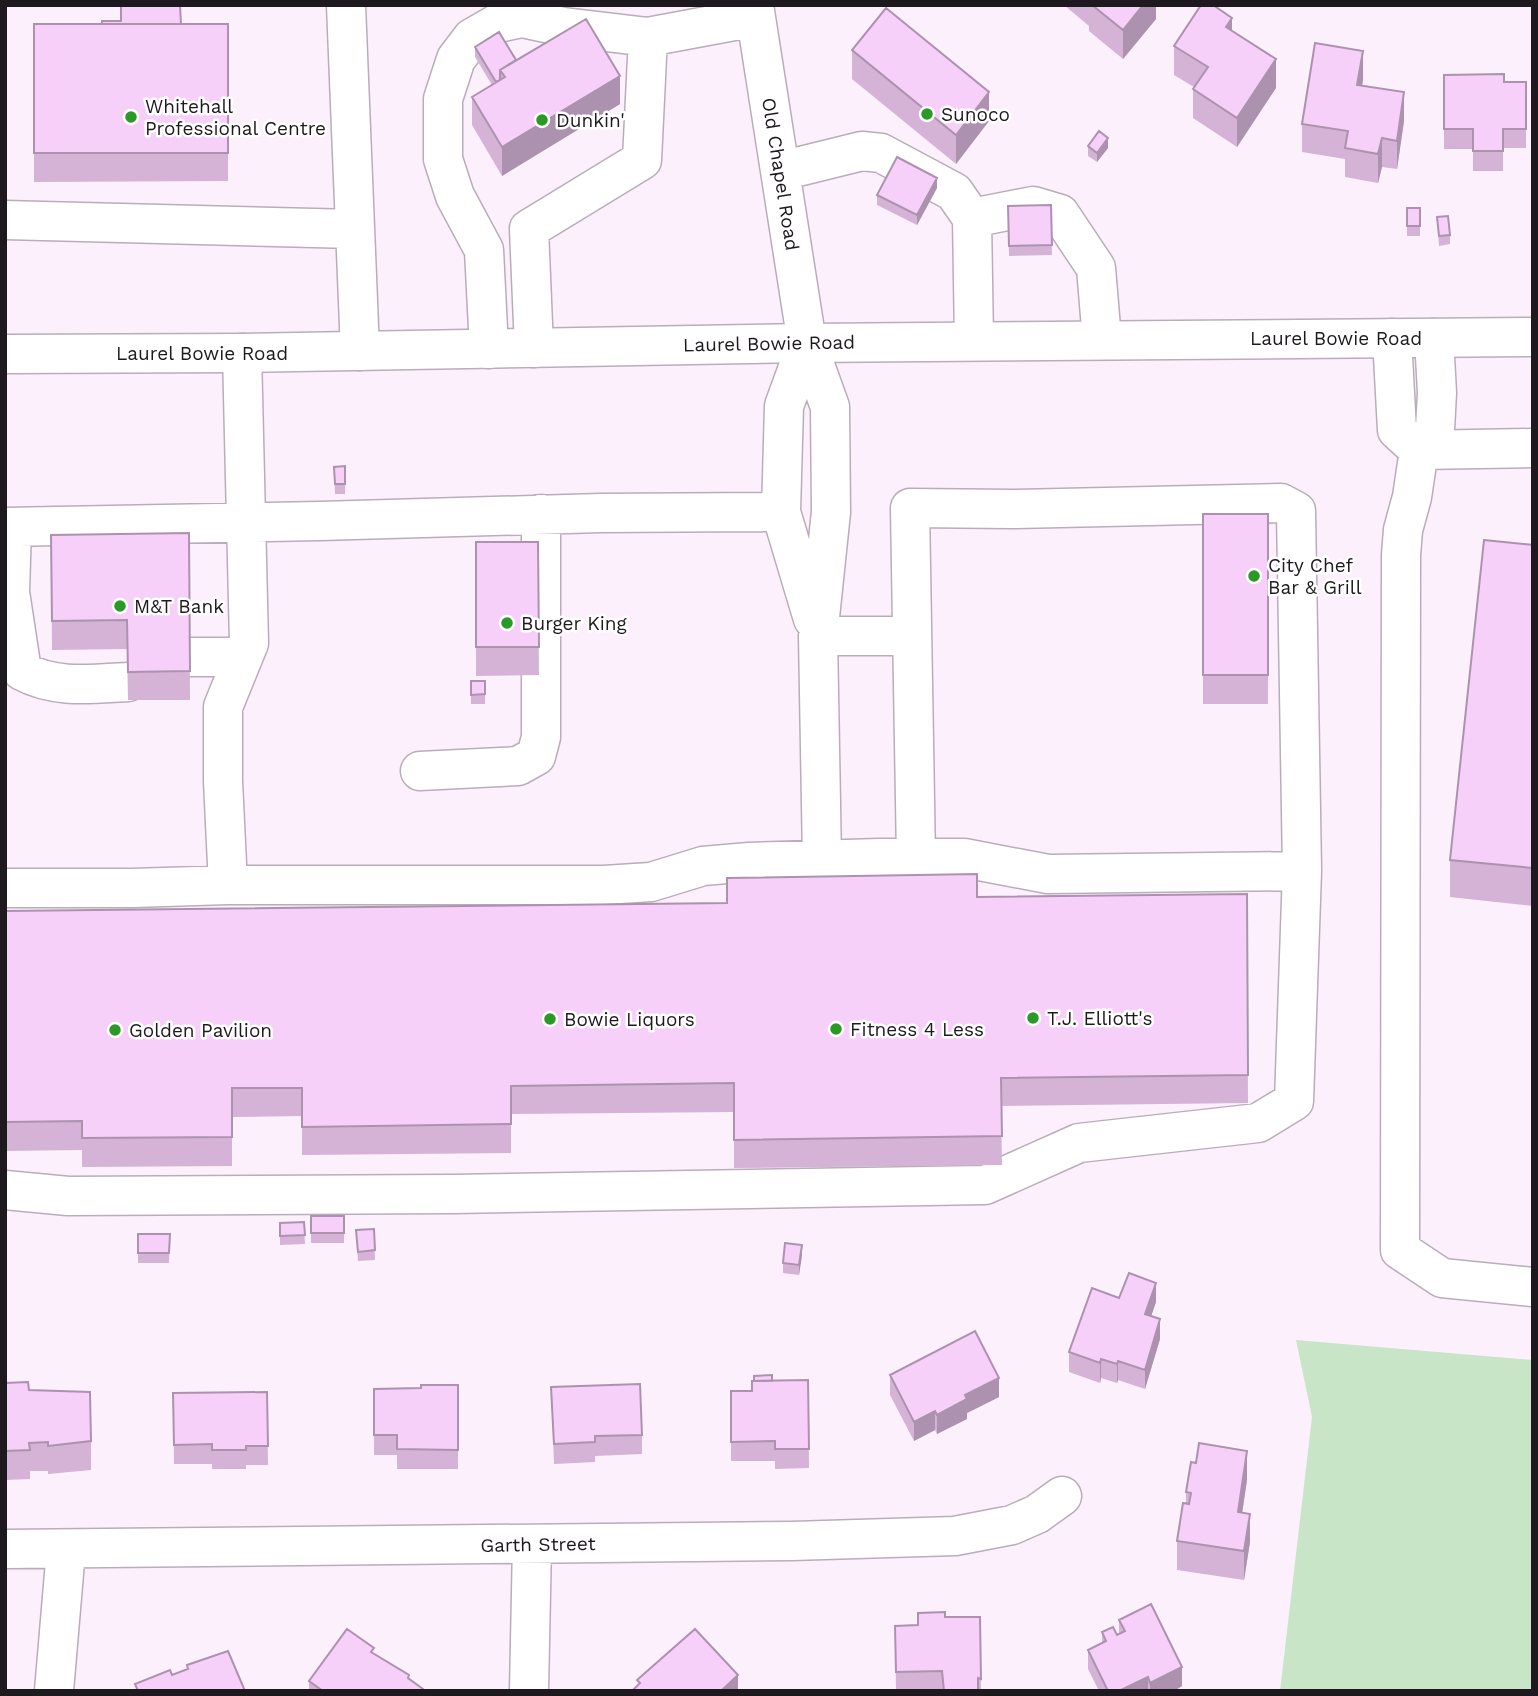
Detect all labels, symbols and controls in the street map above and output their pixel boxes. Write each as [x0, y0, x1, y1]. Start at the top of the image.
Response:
place label: Whitehall Professional Centre [145, 95, 326, 140]
street label: Old Chapel Road [757, 96, 804, 252]
place label: Sunoco [941, 103, 1010, 126]
marker: Sunoco [919, 106, 935, 122]
marker: Whitehall Professional Centre [123, 109, 139, 125]
place label: Dunkin' [556, 109, 625, 132]
marker: Dunkin' [534, 112, 550, 128]
street label: Laurel Bowie Road [1250, 327, 1422, 350]
street label: Laurel Bowie Road [683, 330, 855, 357]
street label: Laurel Bowie Road [116, 342, 288, 365]
place label: City Chef Bar & Grill [1268, 554, 1362, 599]
marker: City Chef Bar & Grill [1246, 568, 1262, 584]
place label: M&T Bank [134, 595, 224, 618]
marker: M&T Bank [112, 598, 128, 614]
place label: Burger King [521, 612, 628, 635]
marker: Burger King [499, 615, 515, 631]
place label: T.J. Elliott's [1047, 1007, 1153, 1030]
place label: Bowie Liquors [564, 1008, 695, 1031]
marker: T.J. Elliott's [1025, 1010, 1041, 1026]
marker: Bowie Liquors [542, 1011, 558, 1027]
place label: Fitness 4 Less [850, 1018, 984, 1041]
place label: Golden Pavilion [129, 1019, 272, 1042]
marker: Fitness 4 Less [828, 1021, 844, 1037]
marker: Golden Pavilion [107, 1022, 123, 1038]
street label: Garth Street [480, 1532, 596, 1557]

